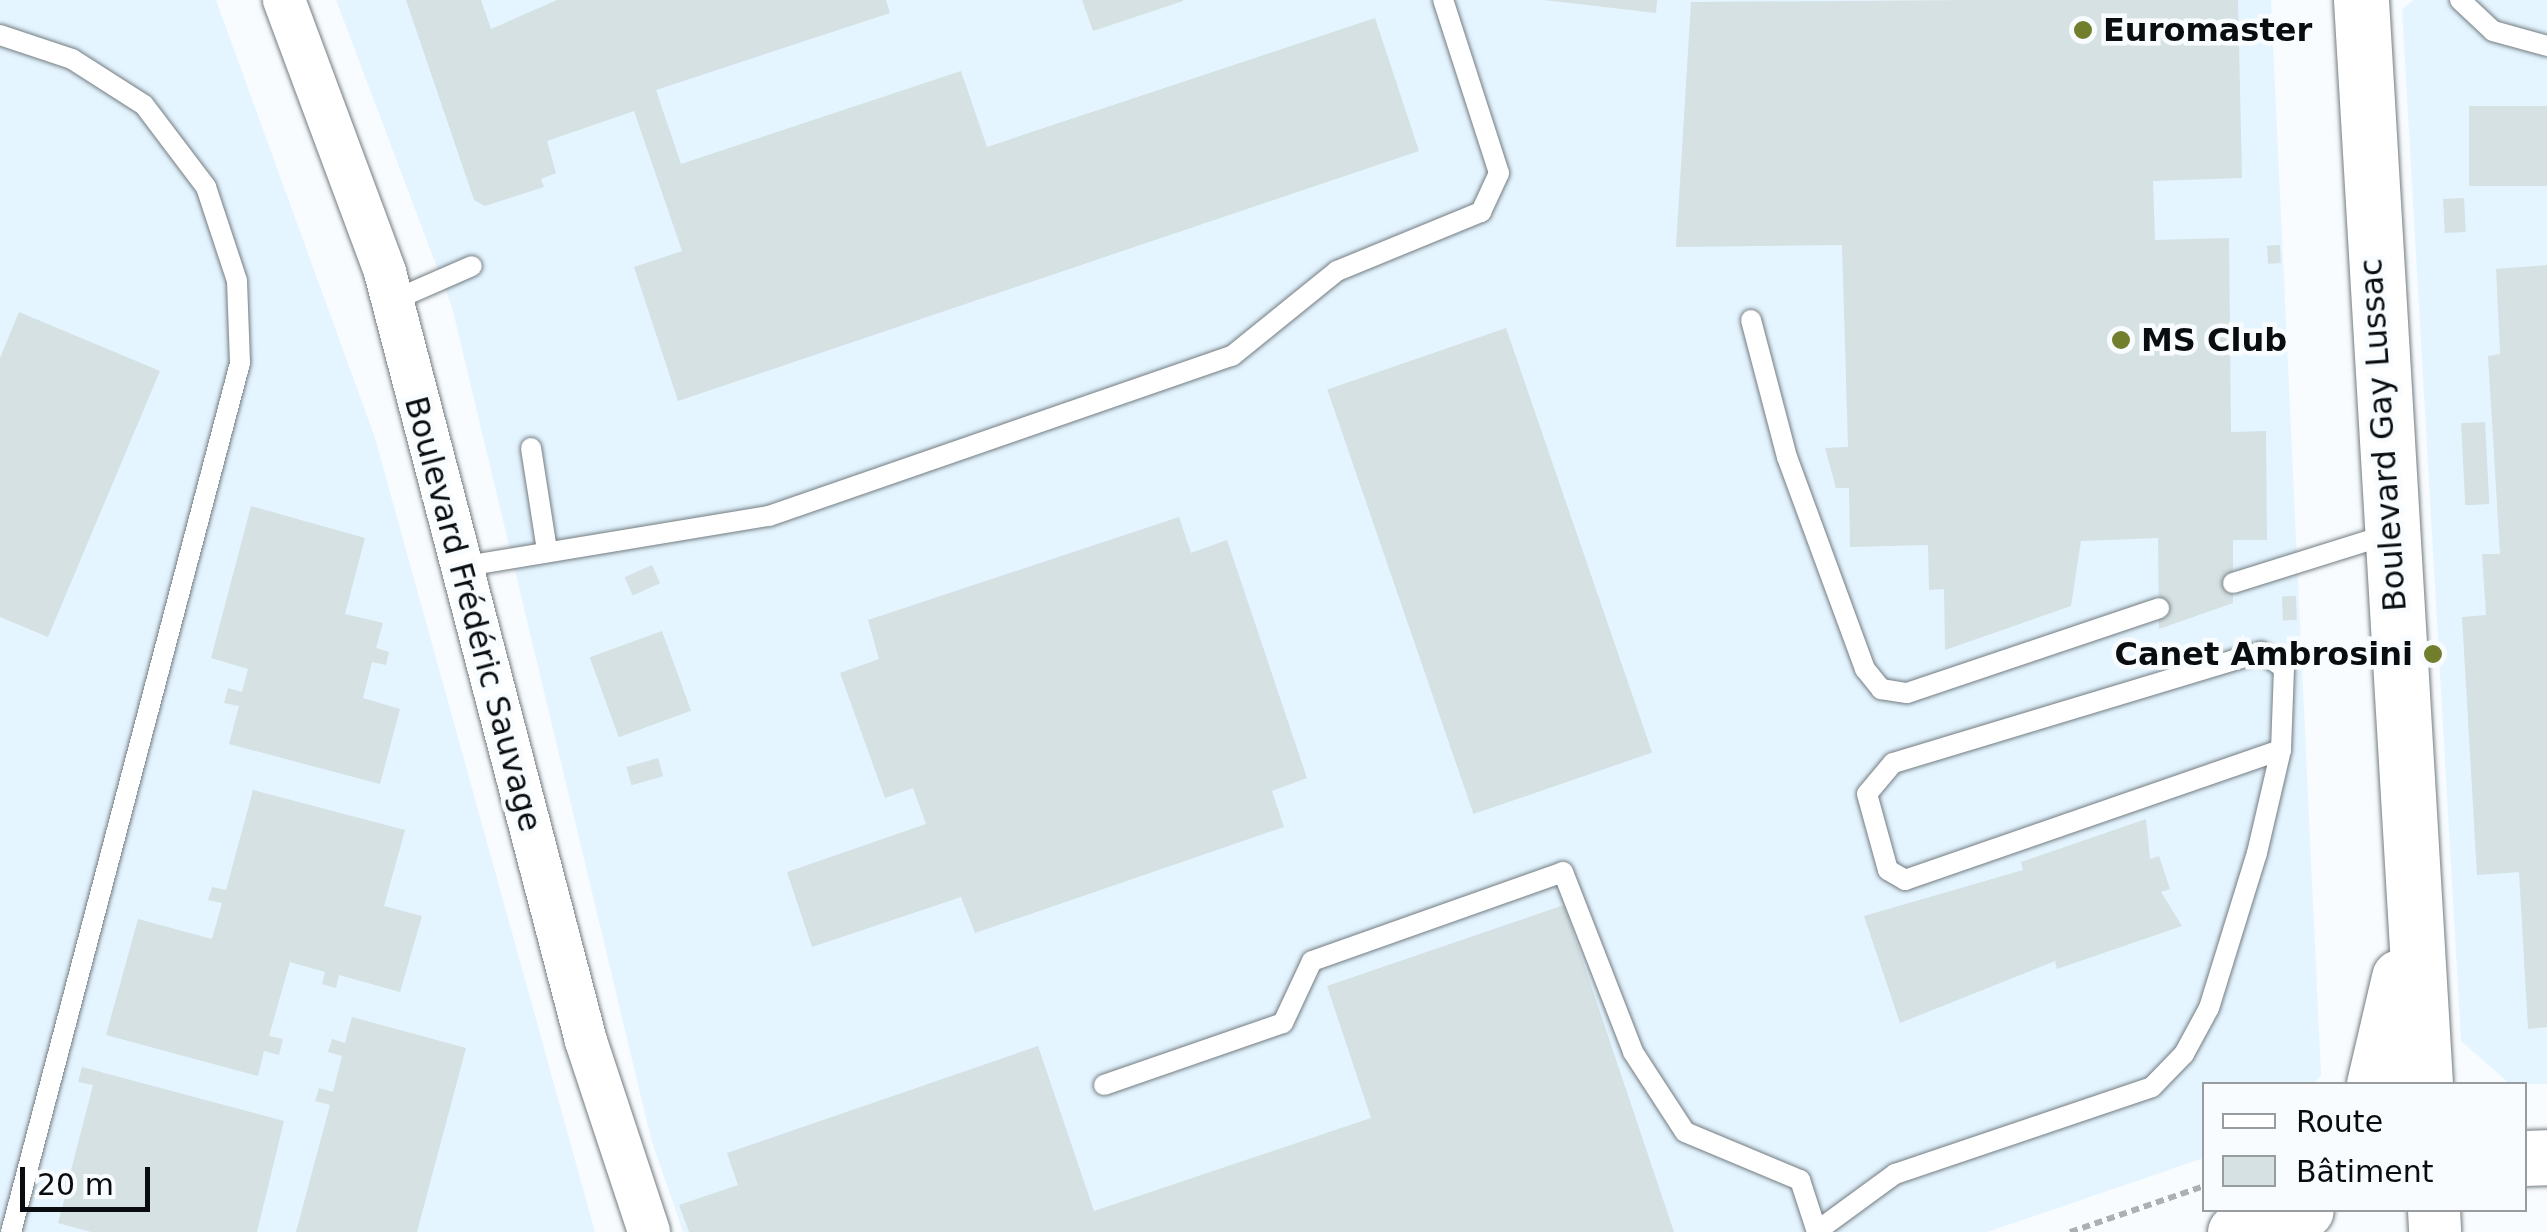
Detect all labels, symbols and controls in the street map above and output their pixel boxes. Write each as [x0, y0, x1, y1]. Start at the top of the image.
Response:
place label: Euromaster [2103, 11, 2312, 49]
marker: Euromaster [2072, 19, 2094, 41]
street label: Boulevard Gay Lussac [2352, 257, 2414, 613]
place label: MS Club [2141, 321, 2287, 359]
marker: MS Club [2110, 329, 2132, 351]
street label: Boulevard Frédéric Sauvage [396, 392, 550, 836]
place label: Canet Ambrosini [2114, 635, 2413, 673]
marker: Canet Ambrosini [2422, 643, 2444, 665]
legend [2202, 1082, 2527, 1212]
text: Route [2296, 1104, 2383, 1139]
scale bar [25, 1147, 155, 1209]
text: Bâtiment [2296, 1154, 2434, 1189]
text: 20 m [37, 1167, 114, 1202]

